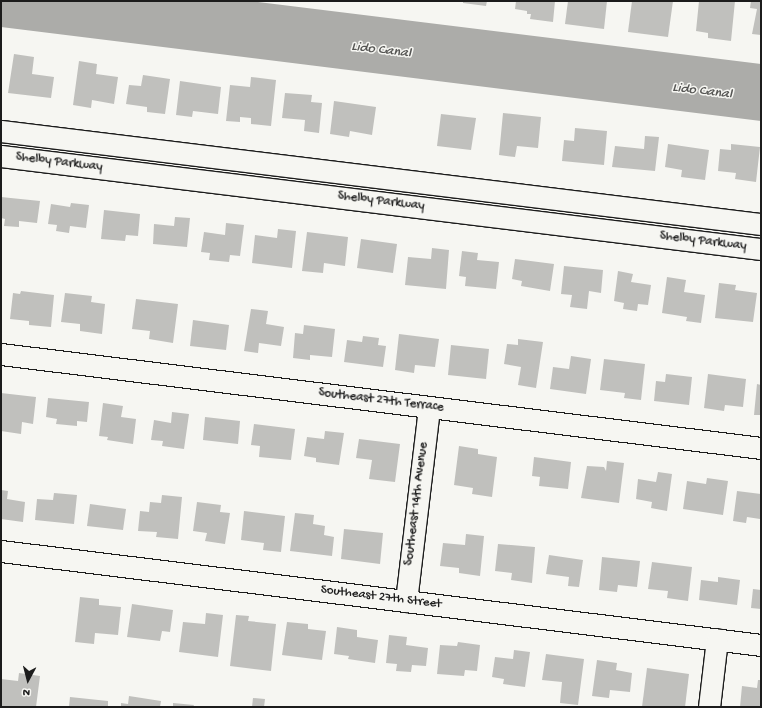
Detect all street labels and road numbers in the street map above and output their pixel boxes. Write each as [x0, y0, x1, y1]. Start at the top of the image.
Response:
street label: Shelby Parkway [15, 150, 103, 176]
street label: Shelby Parkway [337, 189, 425, 215]
street label: Shelby Parkway [659, 229, 747, 255]
street label: Southeast 27th Terrace [318, 386, 444, 416]
street label: Southeast 14th Avenue [402, 441, 432, 567]
street label: Southeast 27th Street [320, 583, 442, 613]

